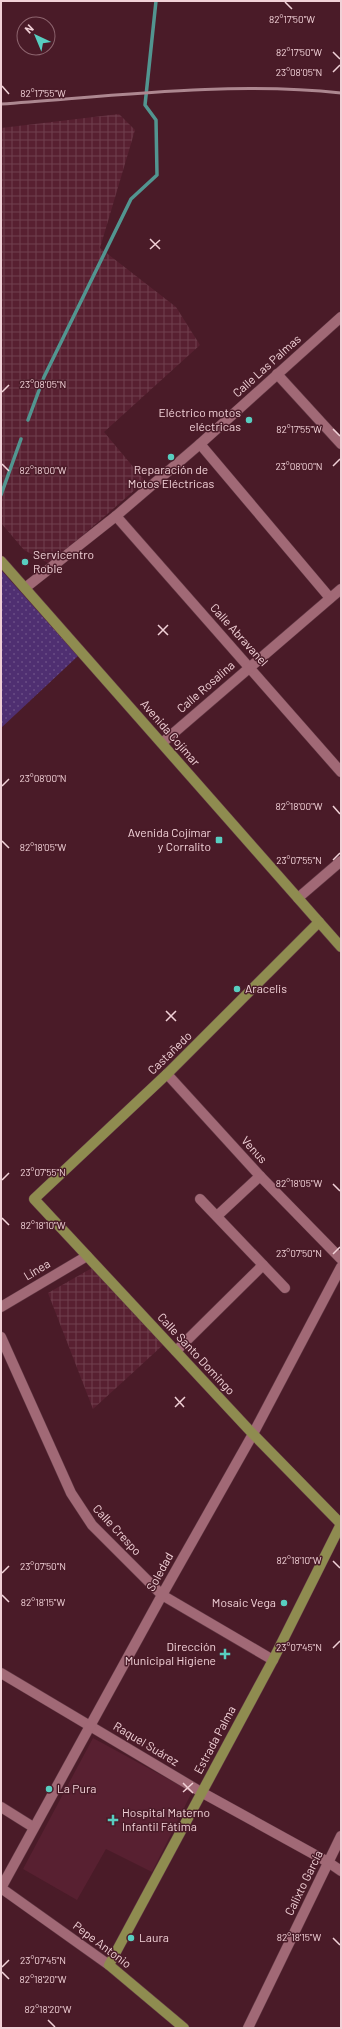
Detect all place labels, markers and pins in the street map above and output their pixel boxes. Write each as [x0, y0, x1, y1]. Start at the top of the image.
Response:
place label: Eléctrico motos eléctricas [159, 405, 241, 433]
marker: Eléctrico motos eléctricas [244, 415, 254, 425]
marker: Reparación de Motos Eléctricas [166, 452, 176, 462]
place label: Reparación de Motos Eléctricas [128, 462, 214, 490]
place label: Servicentro Roble [33, 547, 94, 575]
marker: Servicentro Roble [20, 557, 30, 567]
place label: Avenida Cojímar y Corralito [128, 825, 212, 853]
marker: Avenida Cojímar y Corralito [214, 835, 224, 845]
place label: Aracelis [245, 981, 287, 995]
marker: Aracelis [232, 984, 242, 994]
place label: Mosaic Vega [212, 1595, 276, 1609]
marker: Mosaic Vega [279, 1598, 289, 1608]
place label: Dirección Municipal Higiene [125, 1639, 216, 1667]
marker: Dirección Municipal Higiene [219, 1648, 231, 1660]
place label: La Pura [57, 1781, 96, 1795]
marker: La Pura [44, 1784, 54, 1794]
place label: Hospital Materno Infantil Fátima [122, 1805, 210, 1833]
marker: Hospital Materno Infantil Fátima [107, 1814, 119, 1826]
place label: Laura [139, 1930, 169, 1944]
marker: Laura [126, 1933, 136, 1943]

